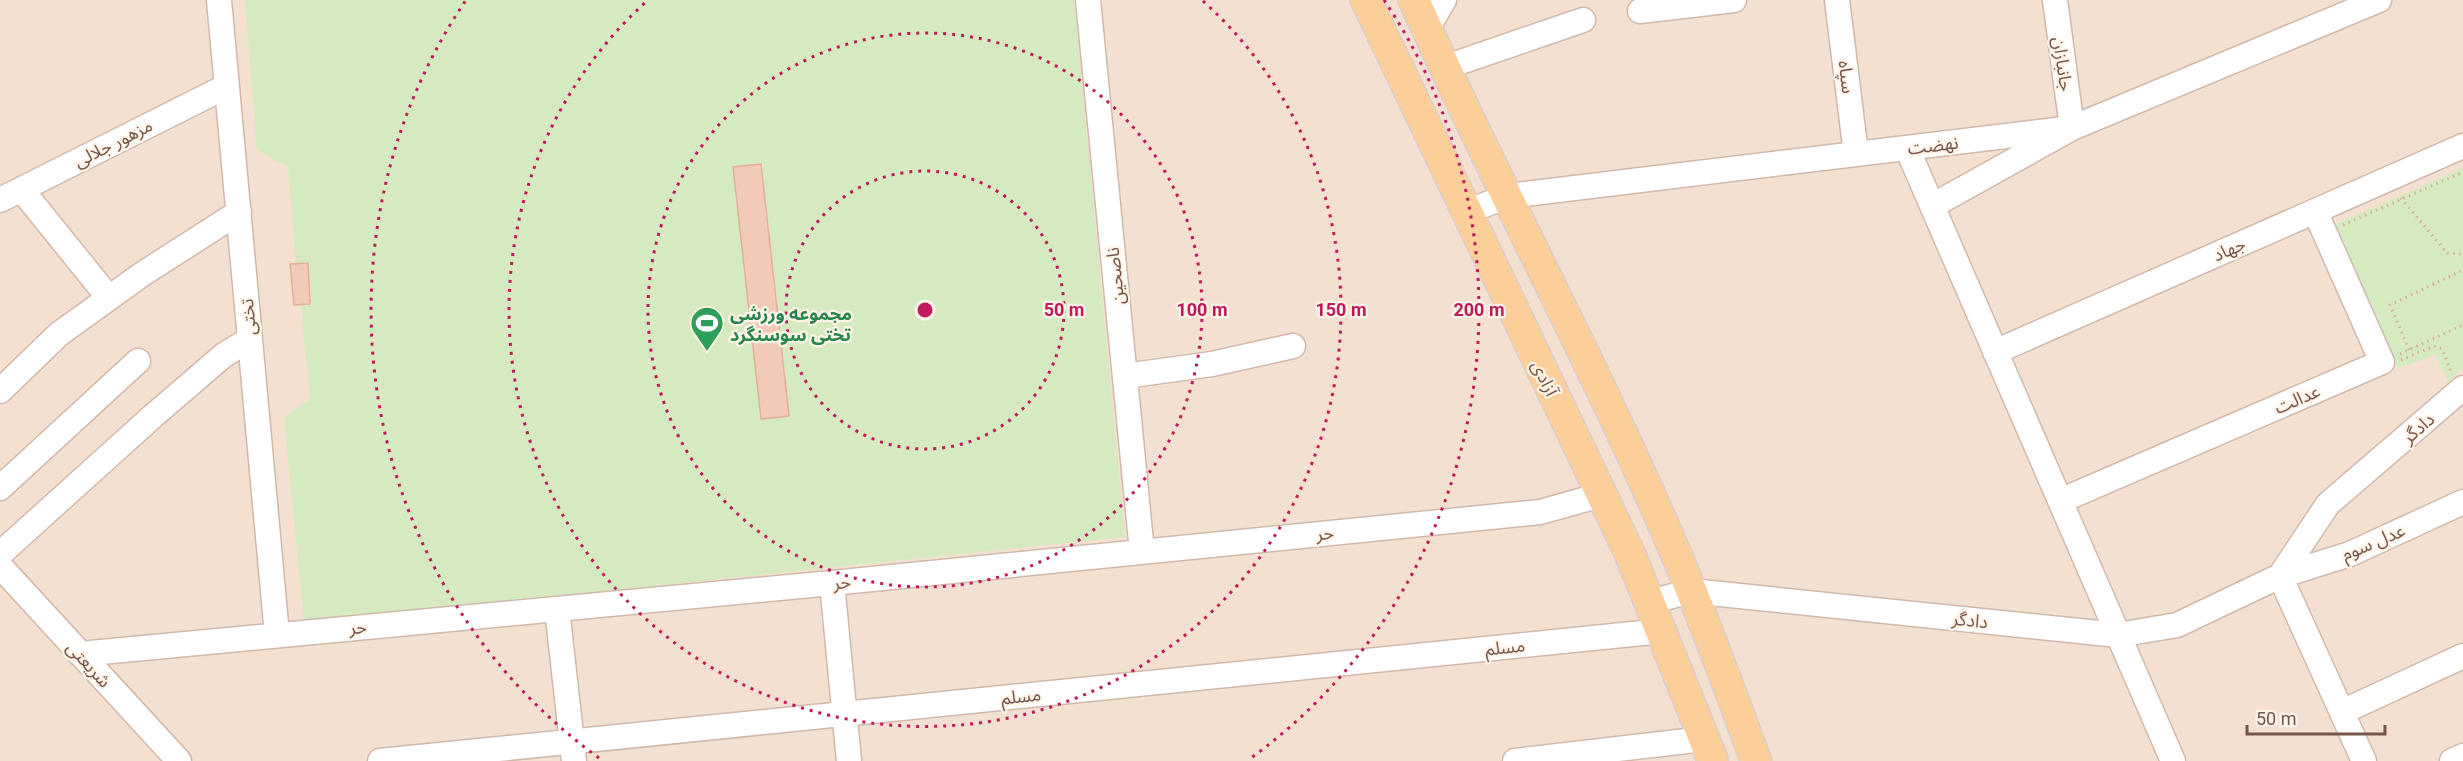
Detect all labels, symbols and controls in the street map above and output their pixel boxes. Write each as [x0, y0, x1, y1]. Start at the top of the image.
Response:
street label: جانبازان [2048, 35, 2077, 93]
street label: سپاه [1833, 59, 1859, 95]
street label: مزهور جلالی [70, 114, 156, 173]
street label: نهضت [1907, 131, 1959, 159]
street label: جهاد [2209, 233, 2249, 265]
street label: ناصحین [1102, 246, 1129, 306]
street label: تختی [236, 298, 261, 336]
text: 50 m [1044, 299, 1084, 320]
text: 100 m [1176, 299, 1228, 320]
text: 150 m [1315, 299, 1367, 320]
text: 200 m [1453, 299, 1505, 320]
centre of rings [915, 300, 935, 320]
place label: مجموعه ورزشی تختی سوسنگرد [730, 303, 852, 346]
sports icon: مجموعه ورزشی تختی سوسنگرد [689, 305, 725, 352]
street label: آزادی [1527, 357, 1563, 400]
street label: عدالت [2271, 380, 2323, 418]
street label: دادگر [2397, 408, 2439, 449]
street label: عدل سوم [2338, 519, 2409, 568]
street label: حر [1314, 522, 1335, 545]
street label: حر [831, 571, 852, 594]
street label: دادگر [1950, 608, 1989, 633]
street label: حر [347, 616, 368, 639]
street label: مسلم [1484, 634, 1526, 663]
street label: شریعتی [62, 637, 116, 692]
street label: مسلم [1000, 683, 1042, 712]
scale bar [2247, 698, 2385, 736]
text: 50 m [2256, 708, 2296, 729]

